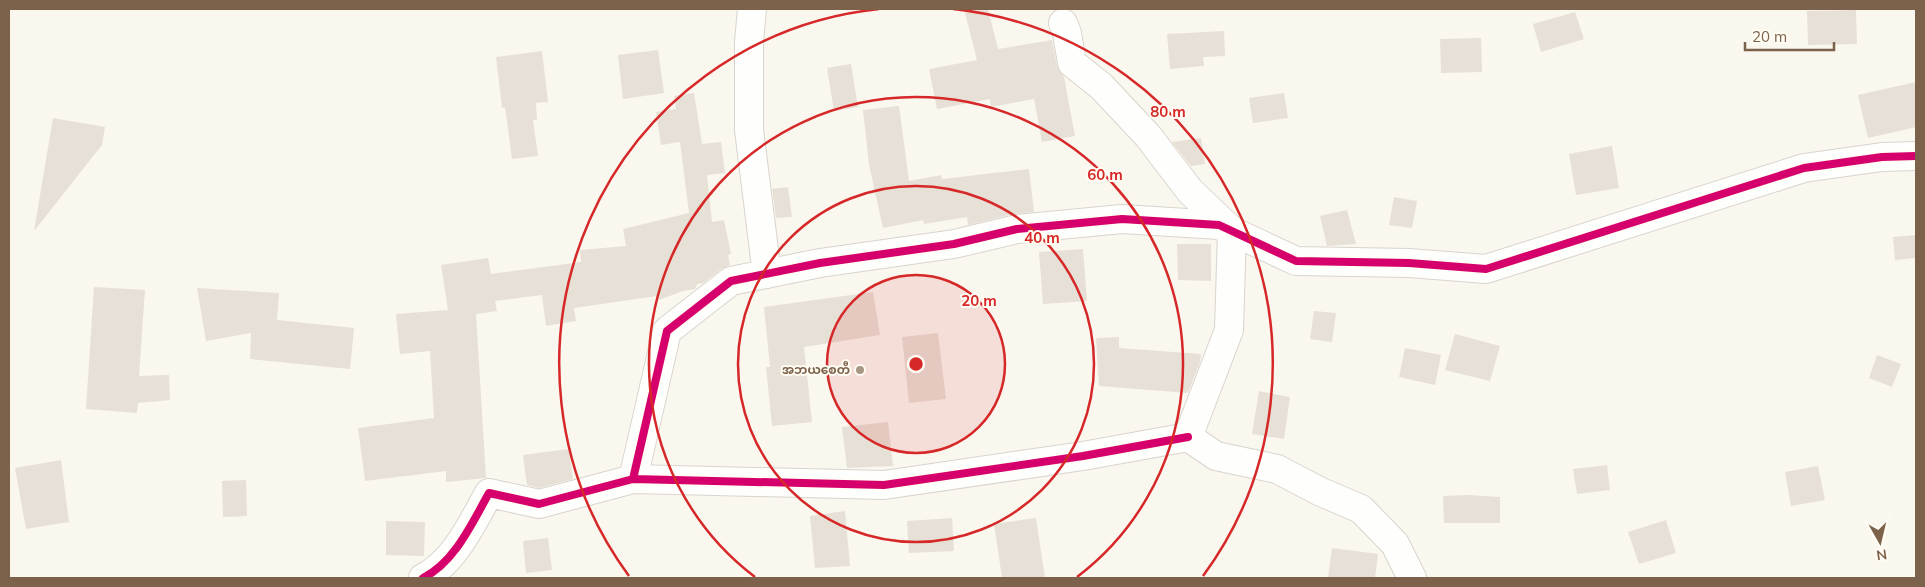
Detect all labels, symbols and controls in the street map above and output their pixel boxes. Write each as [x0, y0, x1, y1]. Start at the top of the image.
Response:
scale bar [1745, 20, 1834, 52]
text: 20 m [1752, 27, 1787, 46]
text: 80 m [1150, 102, 1186, 121]
text: 60 m [1087, 165, 1123, 184]
text: 40 m [1024, 228, 1060, 247]
text: 20 m [961, 291, 997, 310]
centre of rings [907, 355, 925, 373]
place label: အဘယစေတီ [782, 361, 850, 377]
marker: အဘယစေတီ [854, 364, 866, 376]
north arrow [1855, 517, 1905, 567]
text: N [1875, 545, 1888, 565]

